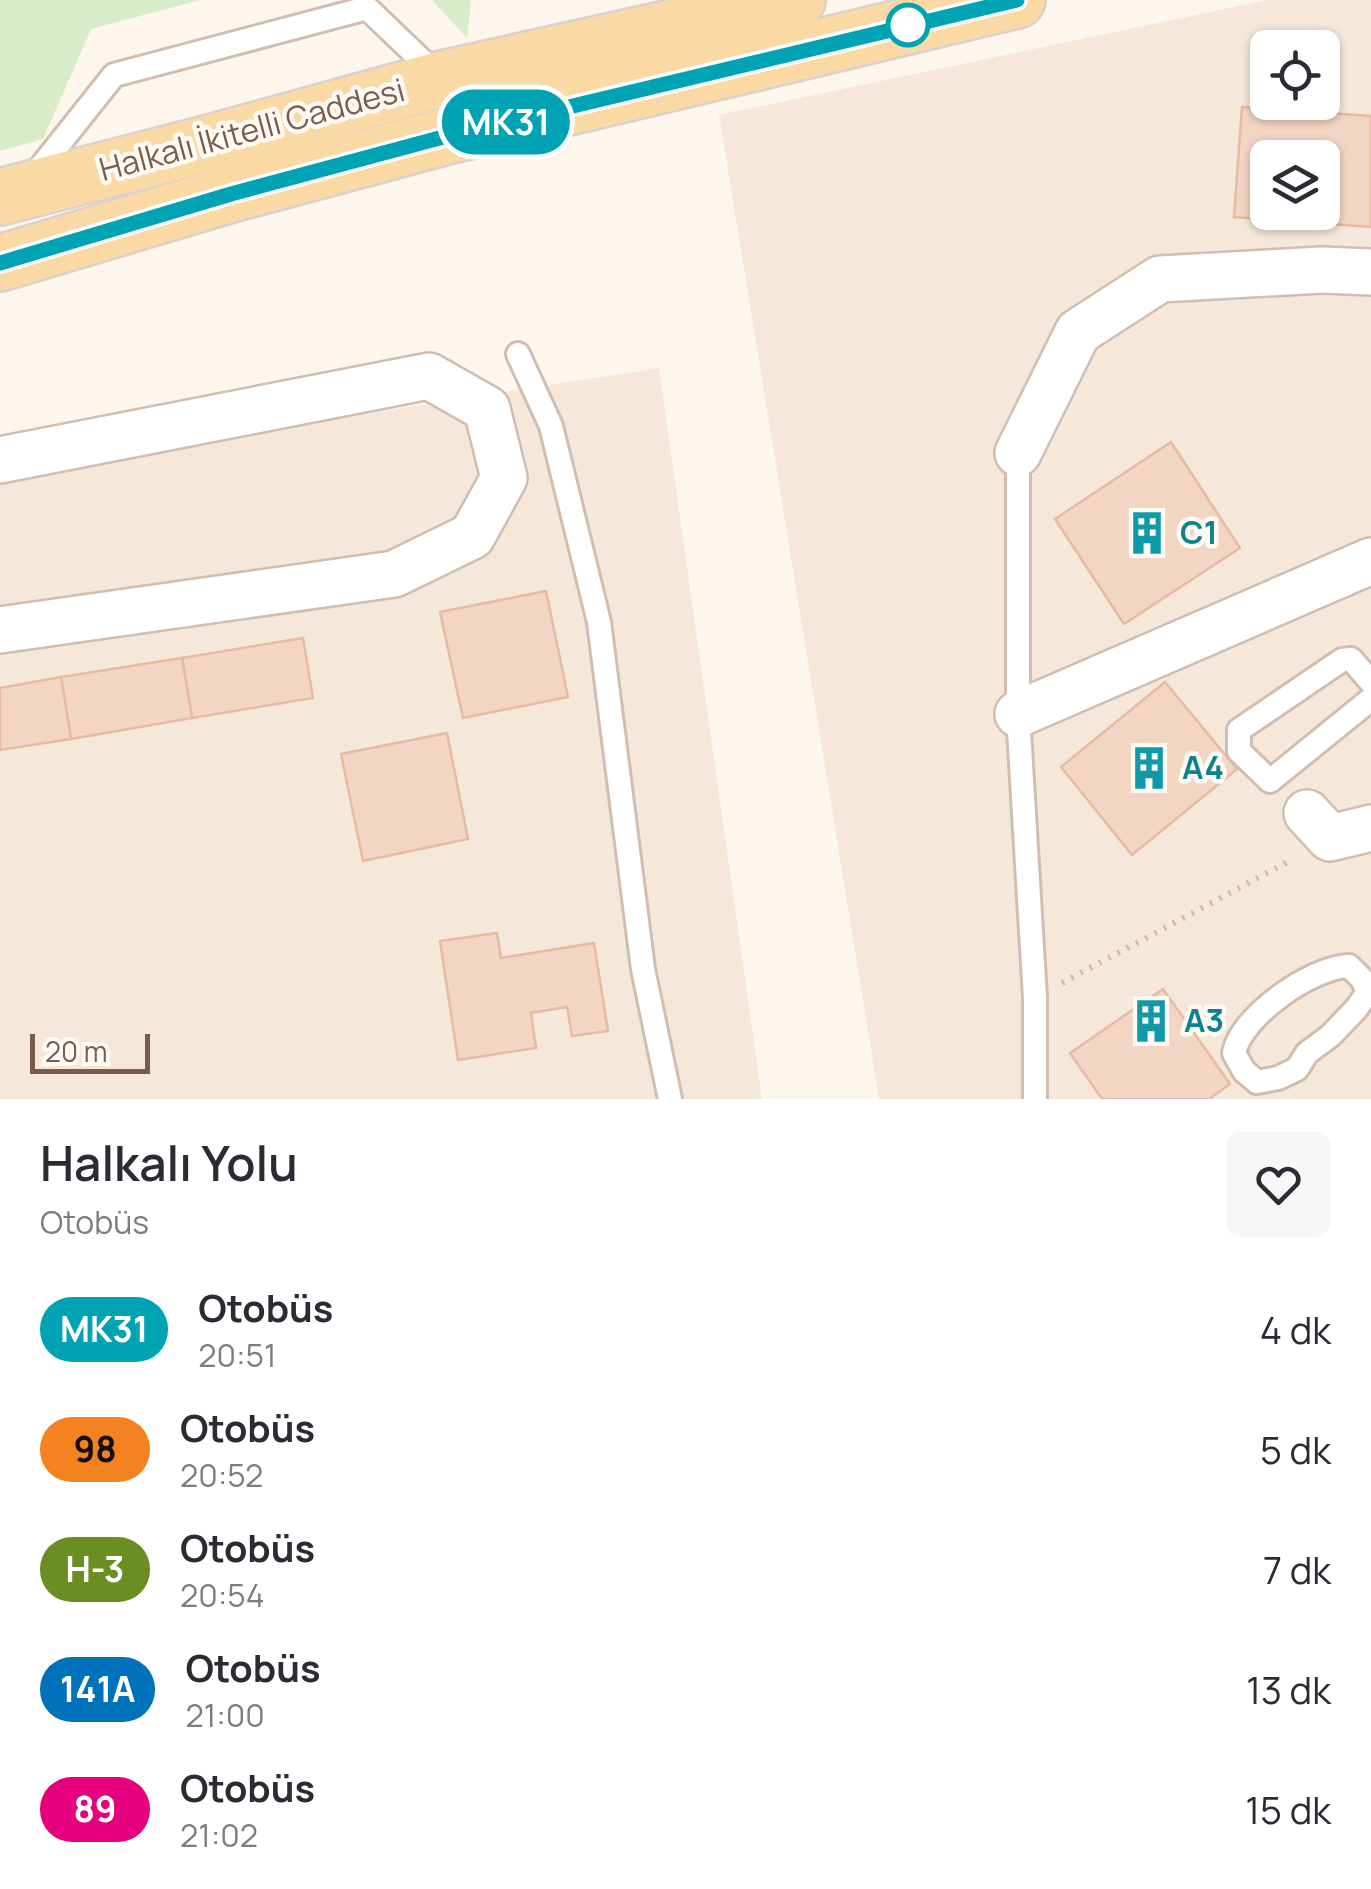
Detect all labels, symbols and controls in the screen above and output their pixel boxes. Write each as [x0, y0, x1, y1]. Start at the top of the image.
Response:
unlabelled marker [887, 4, 929, 46]
map controls [1250, 30, 1340, 230]
button: locate [1250, 30, 1340, 120]
street label: Halkalı İkitelli Caddesi [94, 67, 409, 191]
line badge: MK31 [436, 90, 576, 154]
text: MK31 [462, 98, 550, 146]
button: layers [1250, 140, 1340, 230]
building icon: C1 [1123, 509, 1171, 557]
place label: C1 [1180, 510, 1218, 554]
building icon: A4 [1125, 744, 1173, 792]
place label: A4 [1182, 745, 1224, 789]
building icon: A3 [1127, 997, 1175, 1045]
place label: A3 [1184, 998, 1224, 1042]
scale bar [30, 1029, 150, 1074]
text: 20 m [45, 1032, 107, 1070]
text: Halkalı Yolu [40, 1130, 298, 1195]
button: heart [1226, 1132, 1331, 1237]
text: Otobüs [40, 1200, 149, 1244]
text: Otobüs [198, 1281, 333, 1333]
text: 4 dk [1260, 1303, 1331, 1355]
text: MK31 [60, 1305, 148, 1353]
text: 20:51 [198, 1333, 277, 1377]
text: Otobüs [180, 1401, 315, 1453]
text: 5 dk [1260, 1423, 1331, 1475]
text: 98 [73, 1425, 117, 1473]
text: 20:52 [180, 1453, 263, 1497]
text: Otobüs [180, 1521, 315, 1573]
text: 7 dk [1263, 1543, 1331, 1595]
text: H-3 [66, 1545, 124, 1593]
text: 20:54 [180, 1573, 265, 1617]
text: Otobüs [185, 1641, 321, 1693]
text: 13 dk [1246, 1663, 1331, 1715]
text: 141A [60, 1665, 135, 1713]
text: 21:00 [185, 1693, 265, 1737]
text: Otobüs [180, 1761, 315, 1813]
text: 15 dk [1245, 1783, 1331, 1835]
text: 89 [73, 1785, 117, 1833]
text: 21:02 [180, 1813, 258, 1857]

